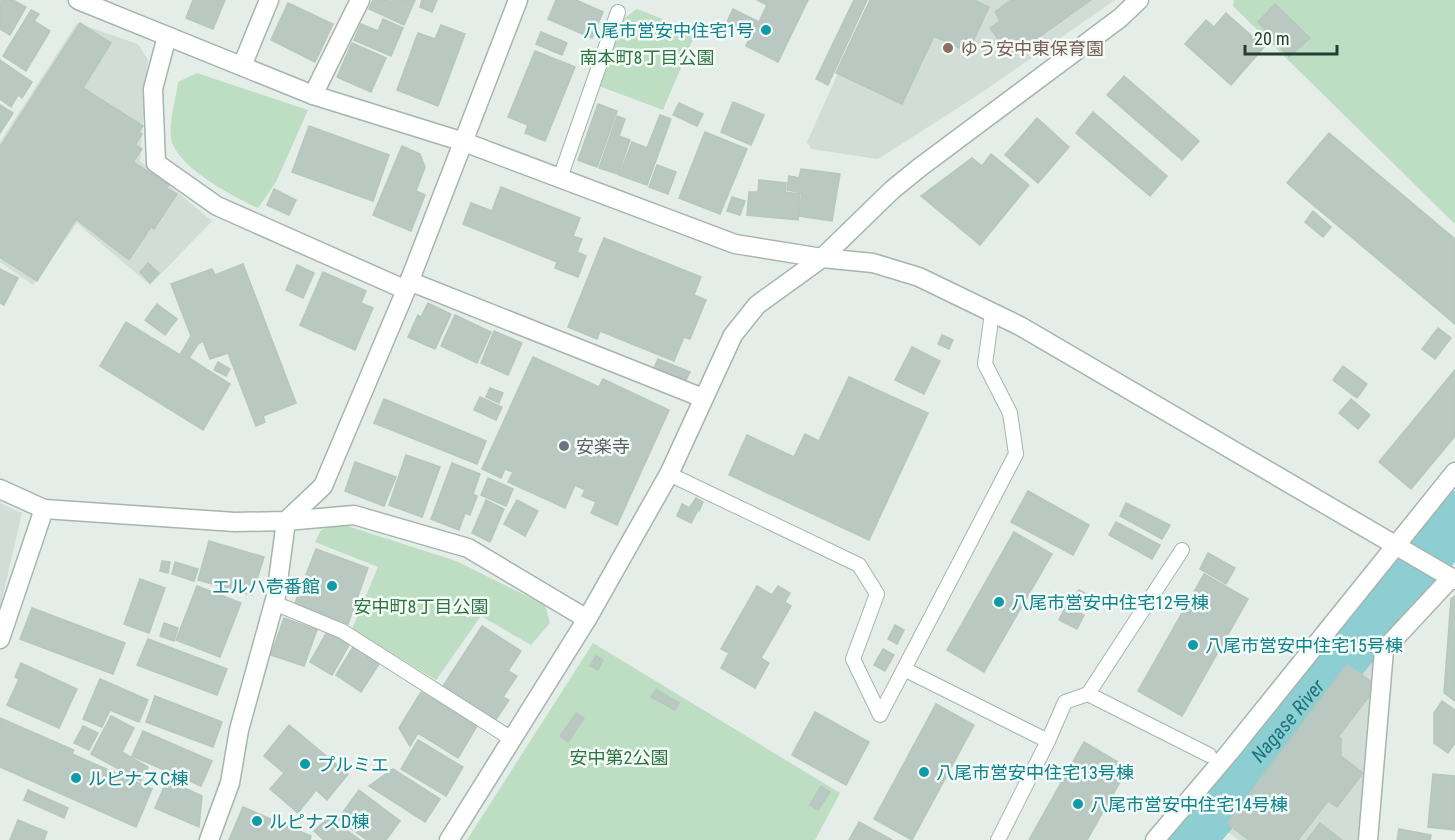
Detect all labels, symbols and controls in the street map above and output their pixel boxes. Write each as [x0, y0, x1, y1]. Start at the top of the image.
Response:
scale bar [1245, 18, 1336, 56]
place label: 八尾市営安中住宅1号 [583, 20, 754, 41]
marker: 八尾市営安中住宅1号 [759, 23, 773, 37]
text: 20 m [1254, 28, 1289, 49]
place label: ゆう安中東保育園 [960, 38, 1104, 59]
marker: ゆう安中東保育園 [941, 41, 955, 55]
park label: 南本町8丁目公園 [580, 47, 714, 68]
place label: 安楽寺 [576, 436, 630, 457]
marker: 安楽寺 [557, 439, 571, 453]
place label: エルハ壱番館 [212, 576, 320, 597]
marker: エルハ壱番館 [325, 579, 339, 593]
place label: 八尾市営安中住宅12号棟 [1011, 592, 1209, 613]
marker: 八尾市営安中住宅12号棟 [992, 595, 1006, 609]
park label: 安中町8丁目公園 [354, 596, 488, 617]
place label: 八尾市営安中住宅15号棟 [1205, 635, 1403, 656]
marker: 八尾市営安中住宅15号棟 [1186, 638, 1200, 652]
water label: Nagase River [1246, 674, 1330, 767]
park label: 安中第2公園 [570, 747, 668, 768]
place label: プルミエ [317, 754, 389, 775]
marker: プルミエ [298, 757, 312, 771]
place label: 八尾市営安中住宅13号棟 [936, 762, 1134, 783]
marker: 八尾市営安中住宅13号棟 [917, 765, 931, 779]
place label: ルピナスC棟 [88, 768, 188, 789]
marker: ルピナスC棟 [69, 771, 83, 785]
place label: 八尾市営安中住宅14号棟 [1090, 794, 1288, 815]
marker: 八尾市営安中住宅14号棟 [1071, 797, 1085, 811]
place label: ルピナスD棟 [269, 811, 369, 832]
marker: ルピナスD棟 [250, 814, 264, 828]

